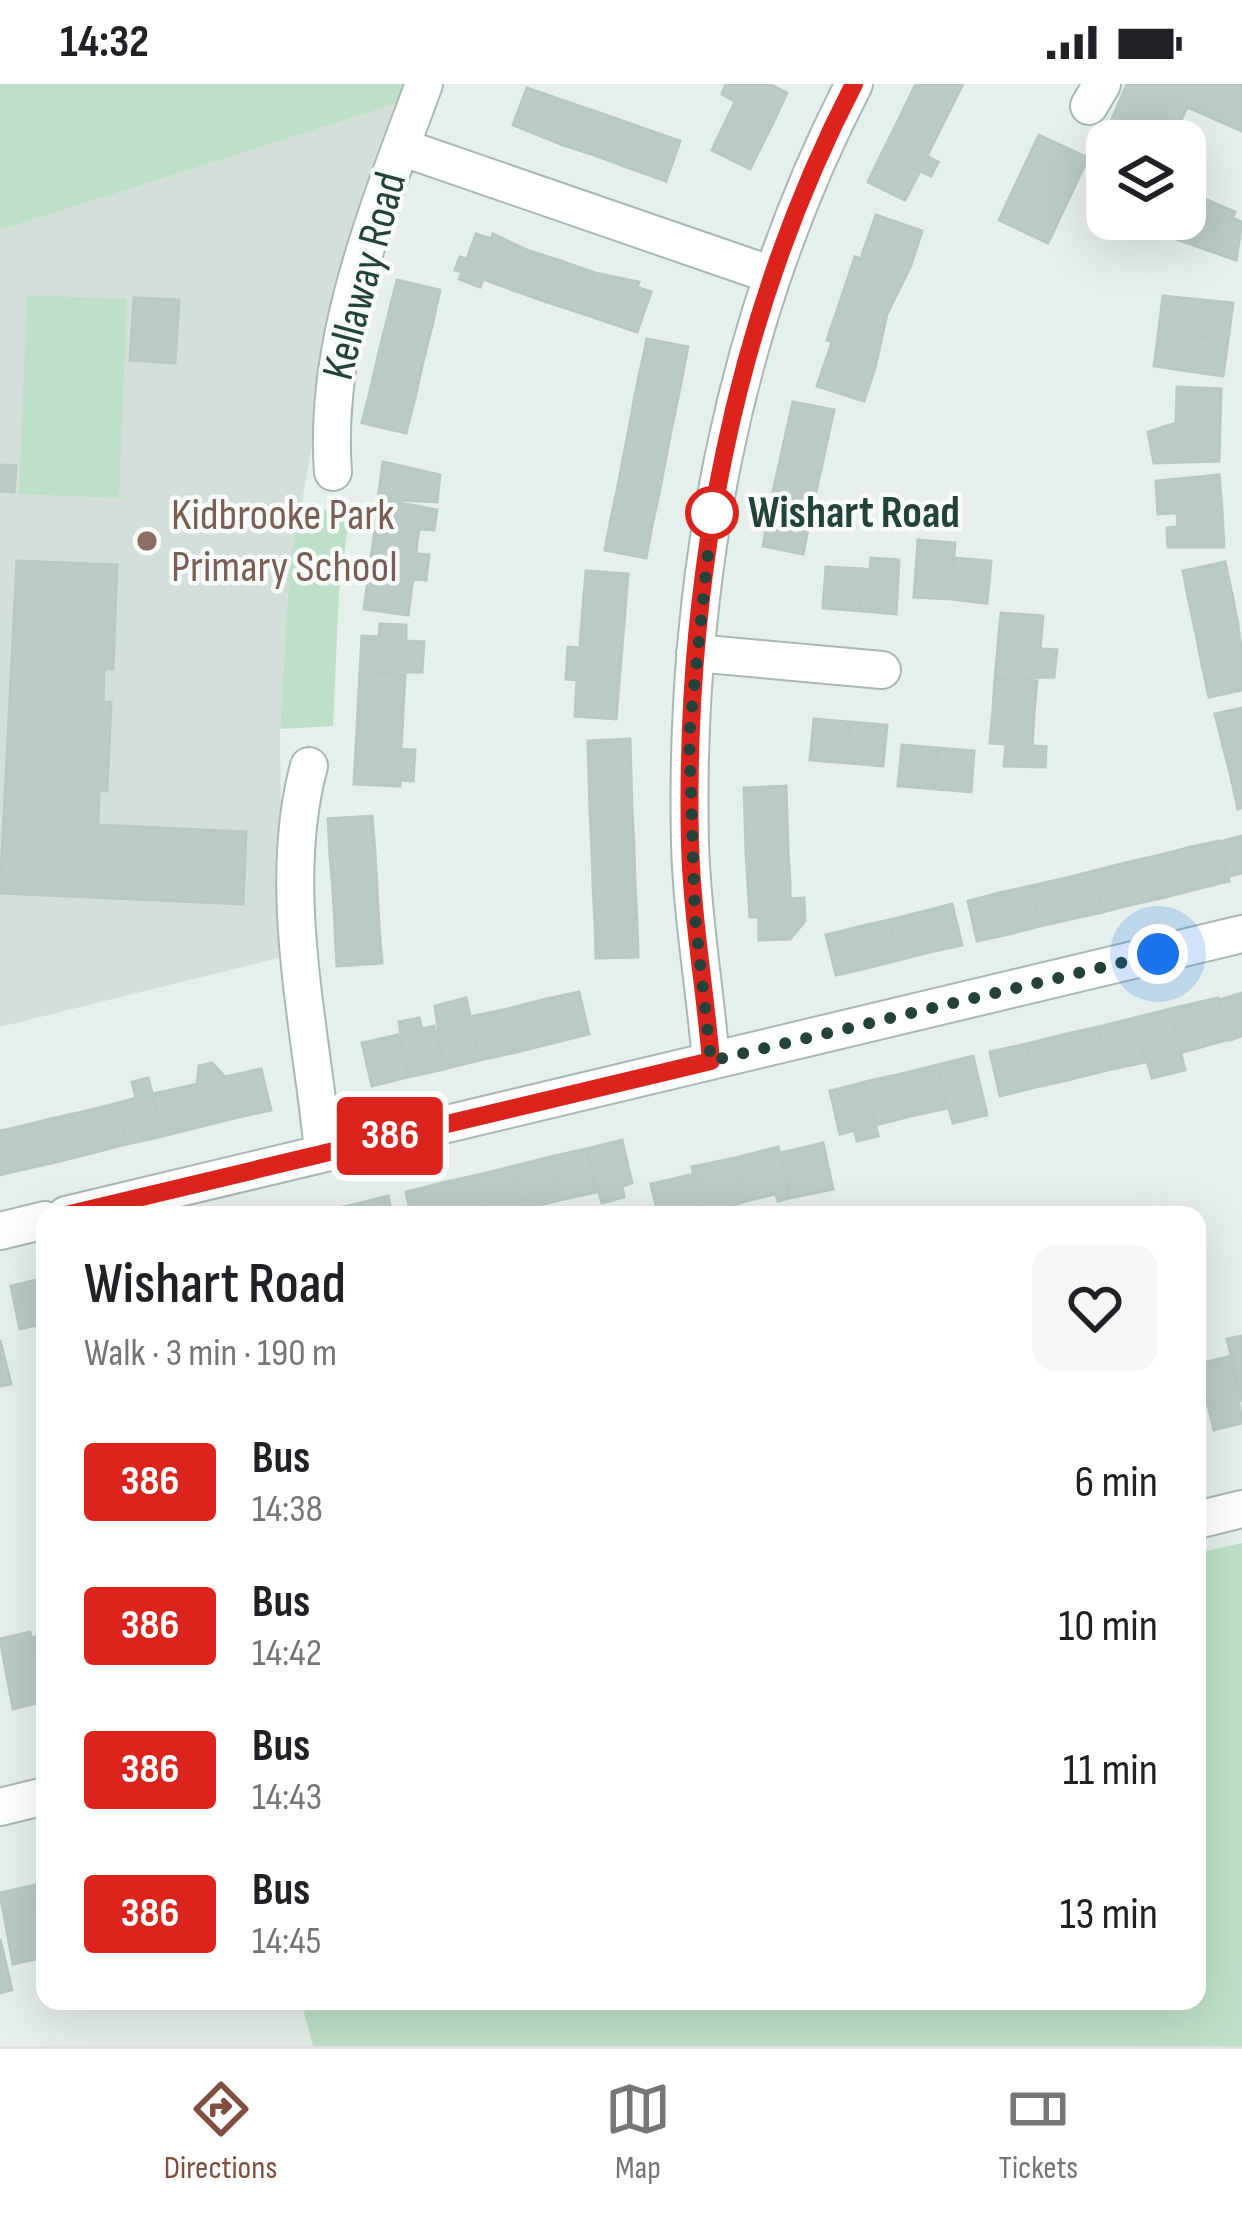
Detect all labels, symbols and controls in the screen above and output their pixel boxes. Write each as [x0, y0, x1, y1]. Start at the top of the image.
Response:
text: 14:32 [60, 15, 149, 70]
map controls [1086, 120, 1206, 240]
button: layers [1086, 120, 1206, 240]
street label: Kellaway Road [311, 166, 419, 386]
place label: Wishart Road [748, 486, 960, 541]
place label: Kidbrooke Park Primary School [171, 488, 398, 595]
marker: Wishart Road [687, 488, 737, 538]
marker: Kidbrooke Park Primary School [134, 528, 160, 554]
your location [1128, 924, 1188, 984]
line badge: 386 [321, 1097, 459, 1175]
text: 386 [361, 1110, 419, 1161]
button: heart [1032, 1245, 1158, 1371]
text: Wishart Road [84, 1251, 346, 1319]
text: Walk · 3 min · 190 m [84, 1330, 337, 1377]
text: Bus [252, 1431, 310, 1486]
text: 6 min [1075, 1455, 1158, 1510]
text: 386 [121, 1456, 179, 1507]
text: 14:38 [252, 1486, 323, 1533]
text: Bus [252, 1575, 310, 1630]
text: 10 min [1059, 1599, 1158, 1654]
text: 386 [121, 1600, 179, 1651]
text: 14:42 [252, 1630, 322, 1677]
text: Bus [252, 1719, 310, 1774]
text: 11 min [1063, 1743, 1158, 1798]
text: 386 [121, 1744, 179, 1795]
text: 14:43 [252, 1774, 322, 1821]
text: Bus [252, 1863, 310, 1918]
text: 13 min [1060, 1887, 1158, 1942]
text: 386 [121, 1888, 179, 1939]
text: 14:45 [252, 1918, 321, 1965]
tab: Directions [164, 2076, 277, 2188]
tab: Map [605, 2076, 671, 2188]
tab: Tickets [998, 2076, 1078, 2188]

